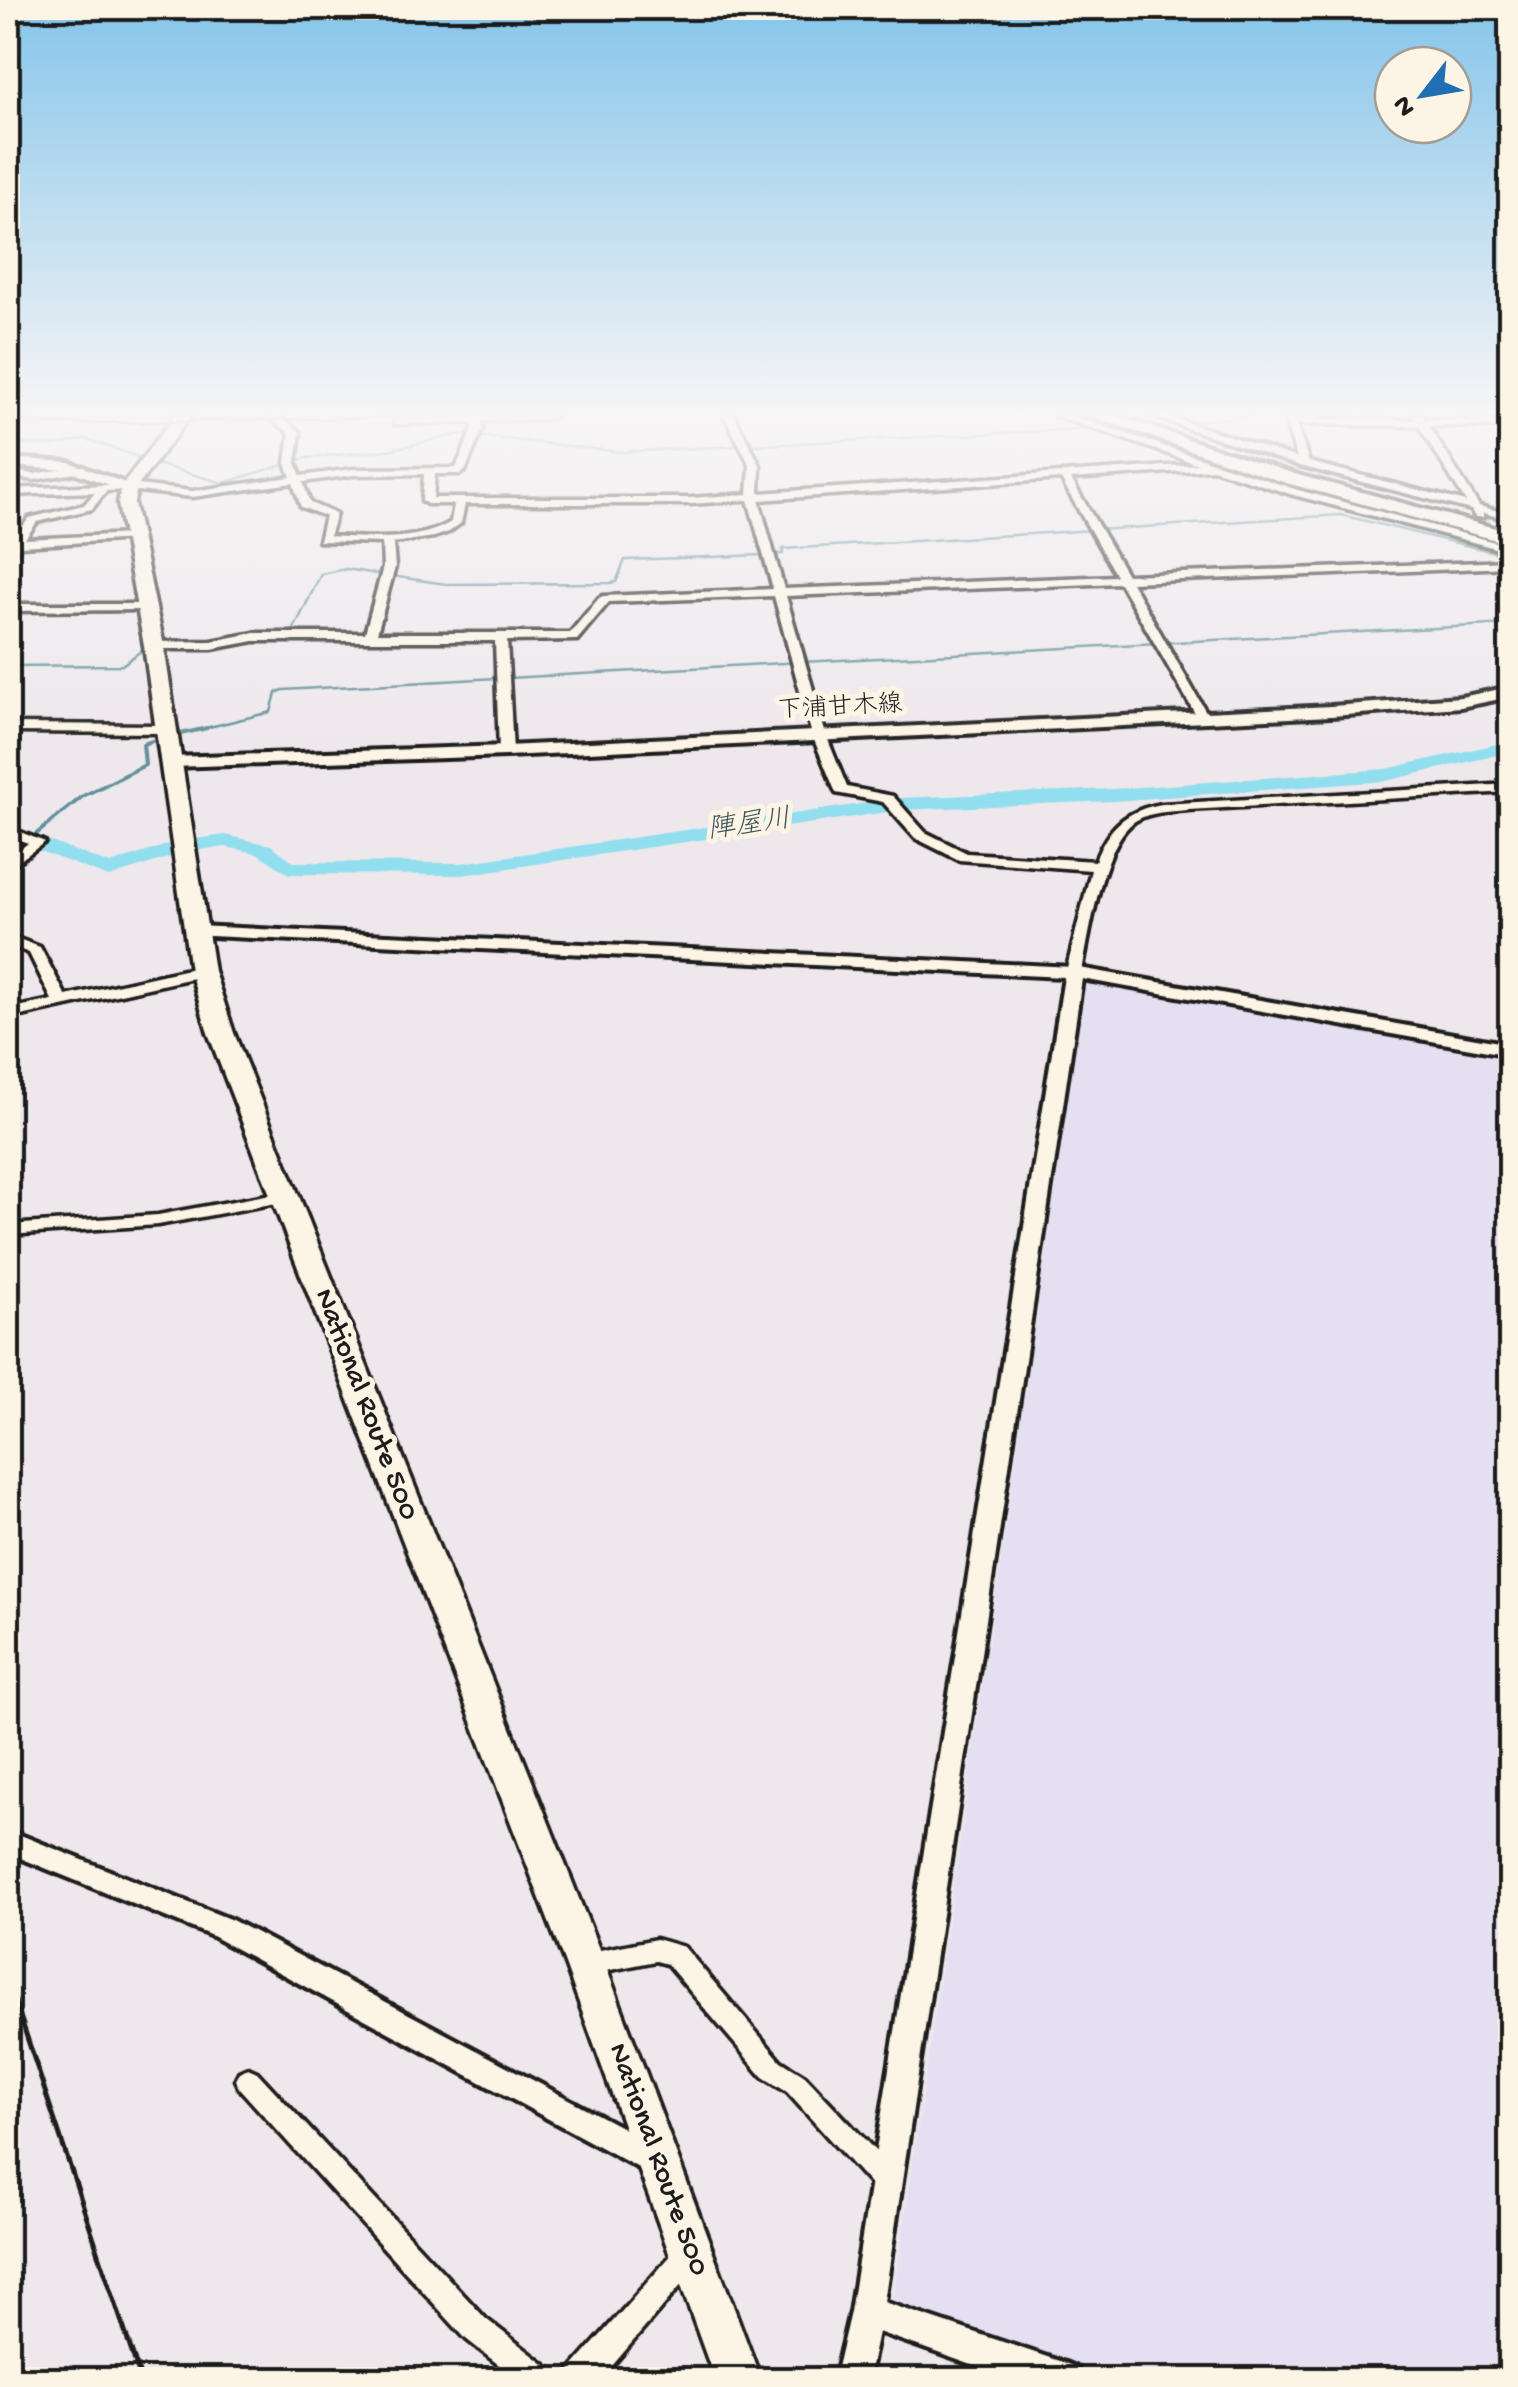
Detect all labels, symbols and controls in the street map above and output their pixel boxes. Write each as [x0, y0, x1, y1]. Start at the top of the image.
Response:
north arrow [1373, 45, 1473, 145]
text: N [1387, 89, 1424, 122]
street label: 下浦甘木線 [777, 689, 903, 727]
water label: 陣屋川 [705, 803, 793, 848]
street label: National Route 500 [305, 1284, 425, 1526]
street label: National Route 500 [599, 2039, 715, 2281]

